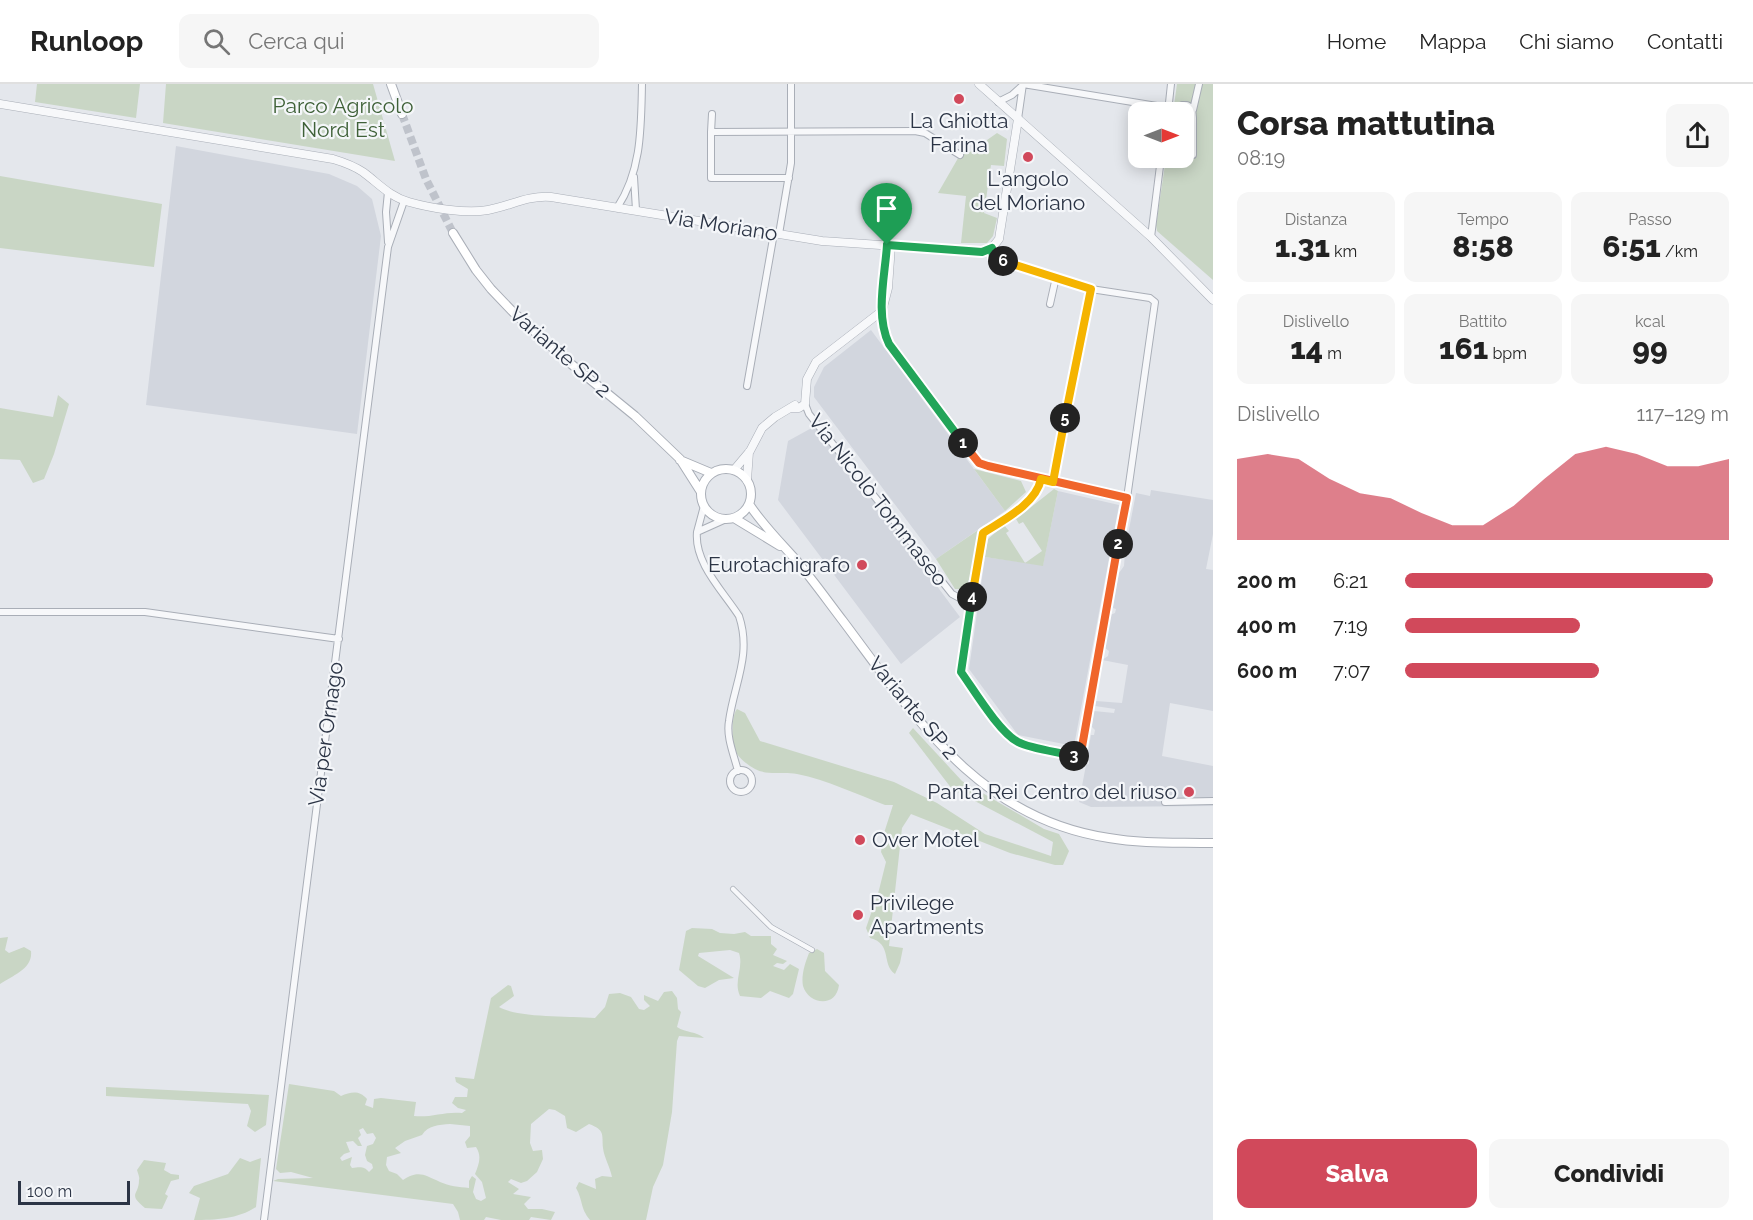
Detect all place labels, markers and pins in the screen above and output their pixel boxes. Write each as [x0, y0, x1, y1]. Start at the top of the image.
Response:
marker: La Ghiotta Farina [952, 92, 966, 106]
place label: La Ghiotta Farina [910, 108, 1008, 157]
marker: L'angolo del Moriano [1021, 150, 1035, 164]
place label: L'angolo del Moriano [971, 166, 1085, 215]
pin [861, 183, 912, 245]
pin: 6 [988, 246, 1018, 276]
pin: 5 [1050, 403, 1080, 433]
pin: 1 [948, 428, 978, 458]
pin: 2 [1103, 529, 1133, 559]
place label: Eurotachigrafo [708, 552, 850, 577]
marker: Eurotachigrafo [855, 558, 869, 572]
pin: 4 [957, 582, 987, 612]
pin: 3 [1059, 741, 1089, 771]
place label: Panta Rei Centro del riuso [927, 779, 1177, 804]
marker: Panta Rei Centro del riuso [1182, 785, 1196, 799]
place label: Over Motel [872, 827, 979, 852]
marker: Over Motel [853, 833, 867, 847]
place label: Privilege Apartments [870, 890, 984, 939]
marker: Privilege Apartments [851, 908, 865, 922]

